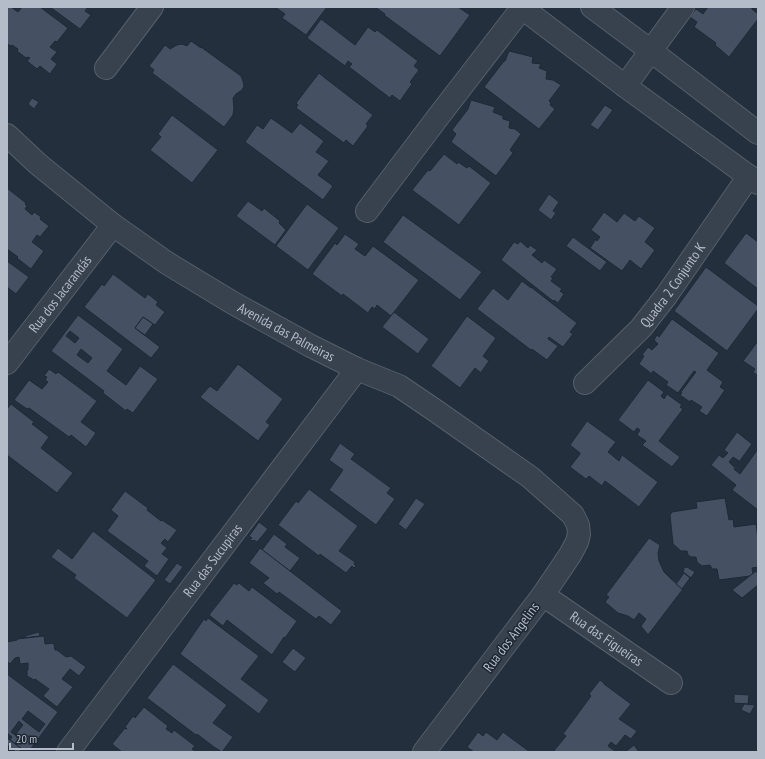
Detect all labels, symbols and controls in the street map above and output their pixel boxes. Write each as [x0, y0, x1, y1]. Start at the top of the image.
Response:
street label: Quadra 2 Conjunto K [636, 239, 709, 331]
street label: Rua dos Jacarandás [25, 252, 96, 336]
street label: Avenida das Palmeiras [235, 298, 338, 366]
street label: Rua das Sucupiras [179, 520, 246, 601]
street label: Rua dos Angelins [479, 598, 543, 675]
street label: Rua das Figueiras [566, 607, 647, 670]
scale bar [10, 725, 73, 751]
text: 20 m [16, 731, 37, 746]

